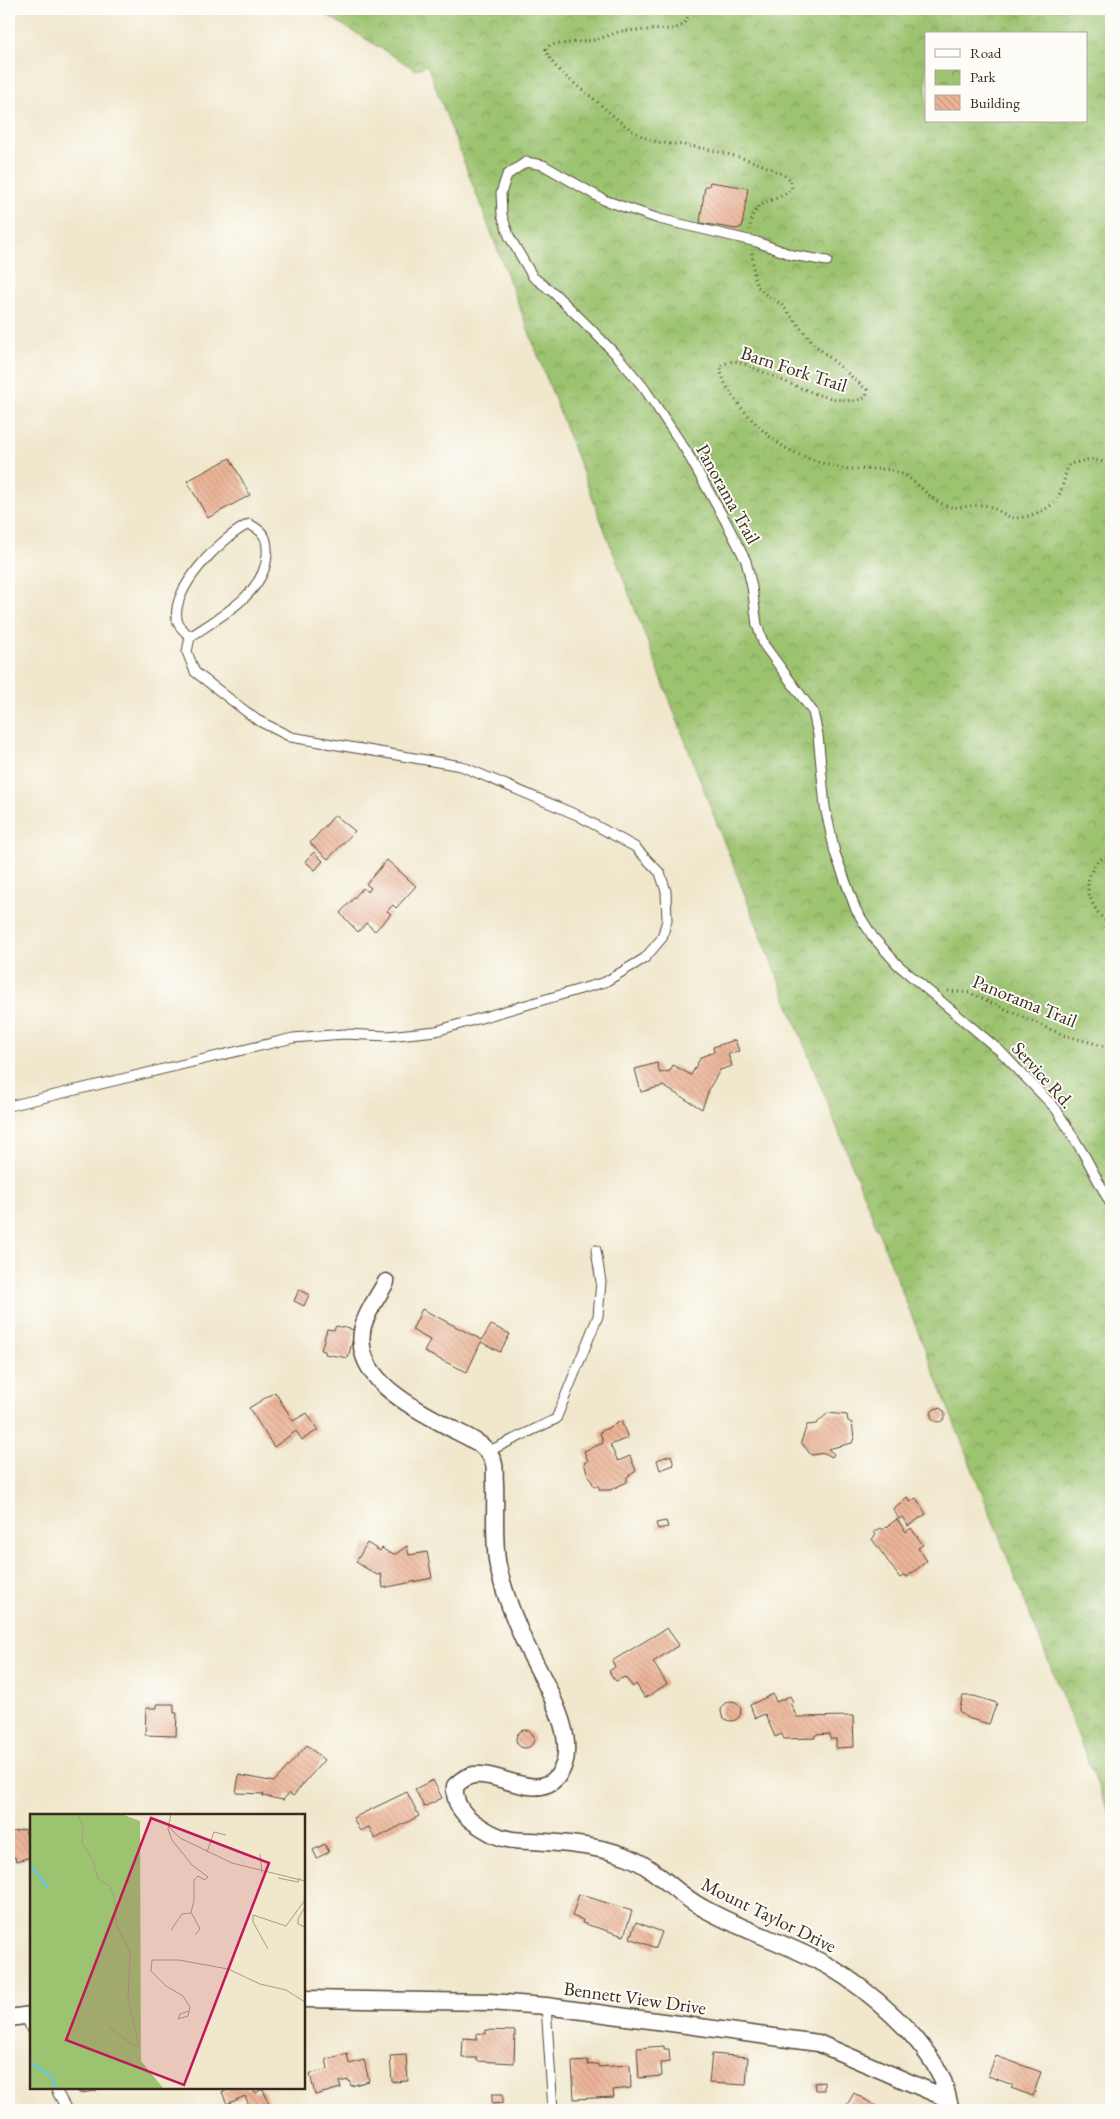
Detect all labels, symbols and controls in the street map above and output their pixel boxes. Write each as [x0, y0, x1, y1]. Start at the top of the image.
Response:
legend [925, 32, 1088, 122]
text: Road [970, 43, 1002, 62]
text: Park [970, 67, 997, 86]
text: Building [970, 93, 1020, 112]
street label: Barn Fork Trail [738, 340, 851, 398]
street label: Panorama Trail [690, 440, 766, 549]
street label: Panorama Trail [969, 969, 1081, 1033]
street label: Service Rd. [1006, 1036, 1080, 1114]
inset map [30, 1814, 305, 2089]
street label: Mount Taylor Drive [697, 1872, 841, 1958]
street label: Bennett View Drive [562, 1976, 708, 2020]

